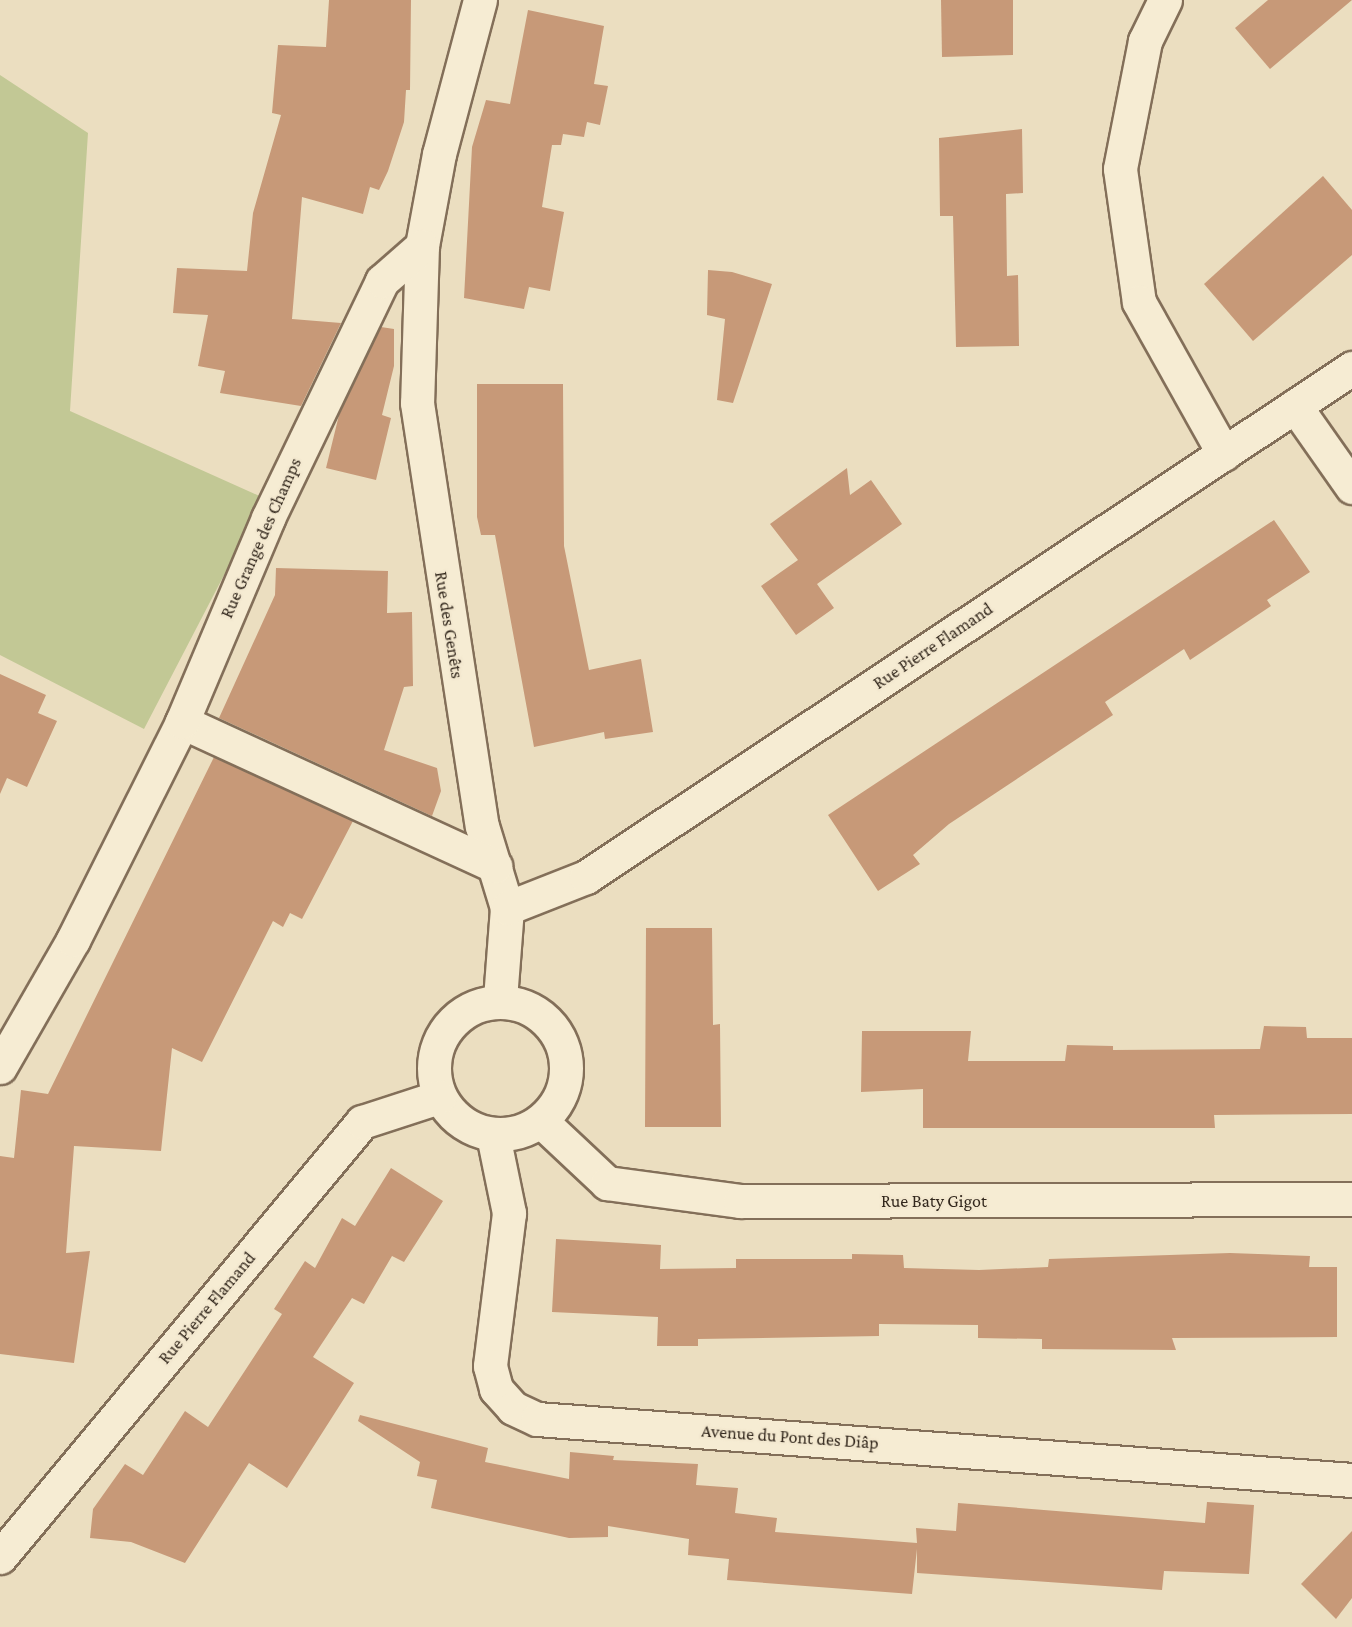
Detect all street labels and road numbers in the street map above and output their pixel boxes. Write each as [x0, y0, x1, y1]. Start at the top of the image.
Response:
street label: Rue Grange des Champs [216, 454, 306, 622]
street label: Rue des Genêts [430, 570, 468, 680]
street label: Rue Pierre Flamand [869, 598, 997, 694]
street label: Rue Baty Gigot [881, 1190, 987, 1212]
street label: Rue Pierre Flamand [154, 1247, 260, 1369]
street label: Avenue du Pont des Diâp [701, 1420, 879, 1454]

